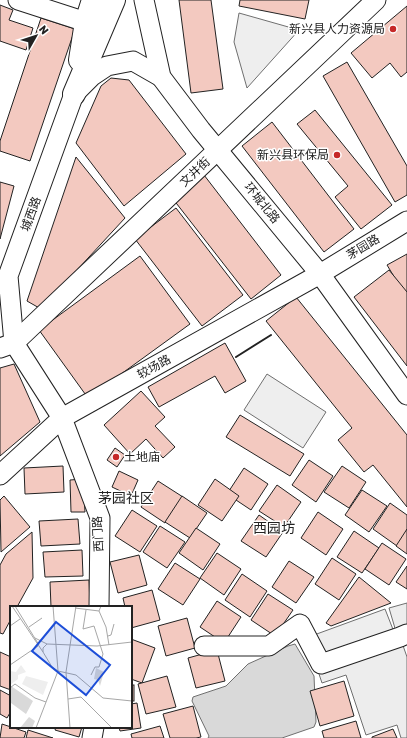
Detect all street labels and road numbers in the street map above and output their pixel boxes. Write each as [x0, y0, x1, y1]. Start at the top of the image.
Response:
street label: 文井街 [177, 155, 213, 189]
street label: 环城北路 [241, 180, 283, 226]
street label: 城西路 [18, 195, 44, 233]
street label: 茅园路 [344, 232, 382, 262]
street label: 较场路 [135, 352, 173, 382]
street label: 西门路 [90, 516, 106, 552]

